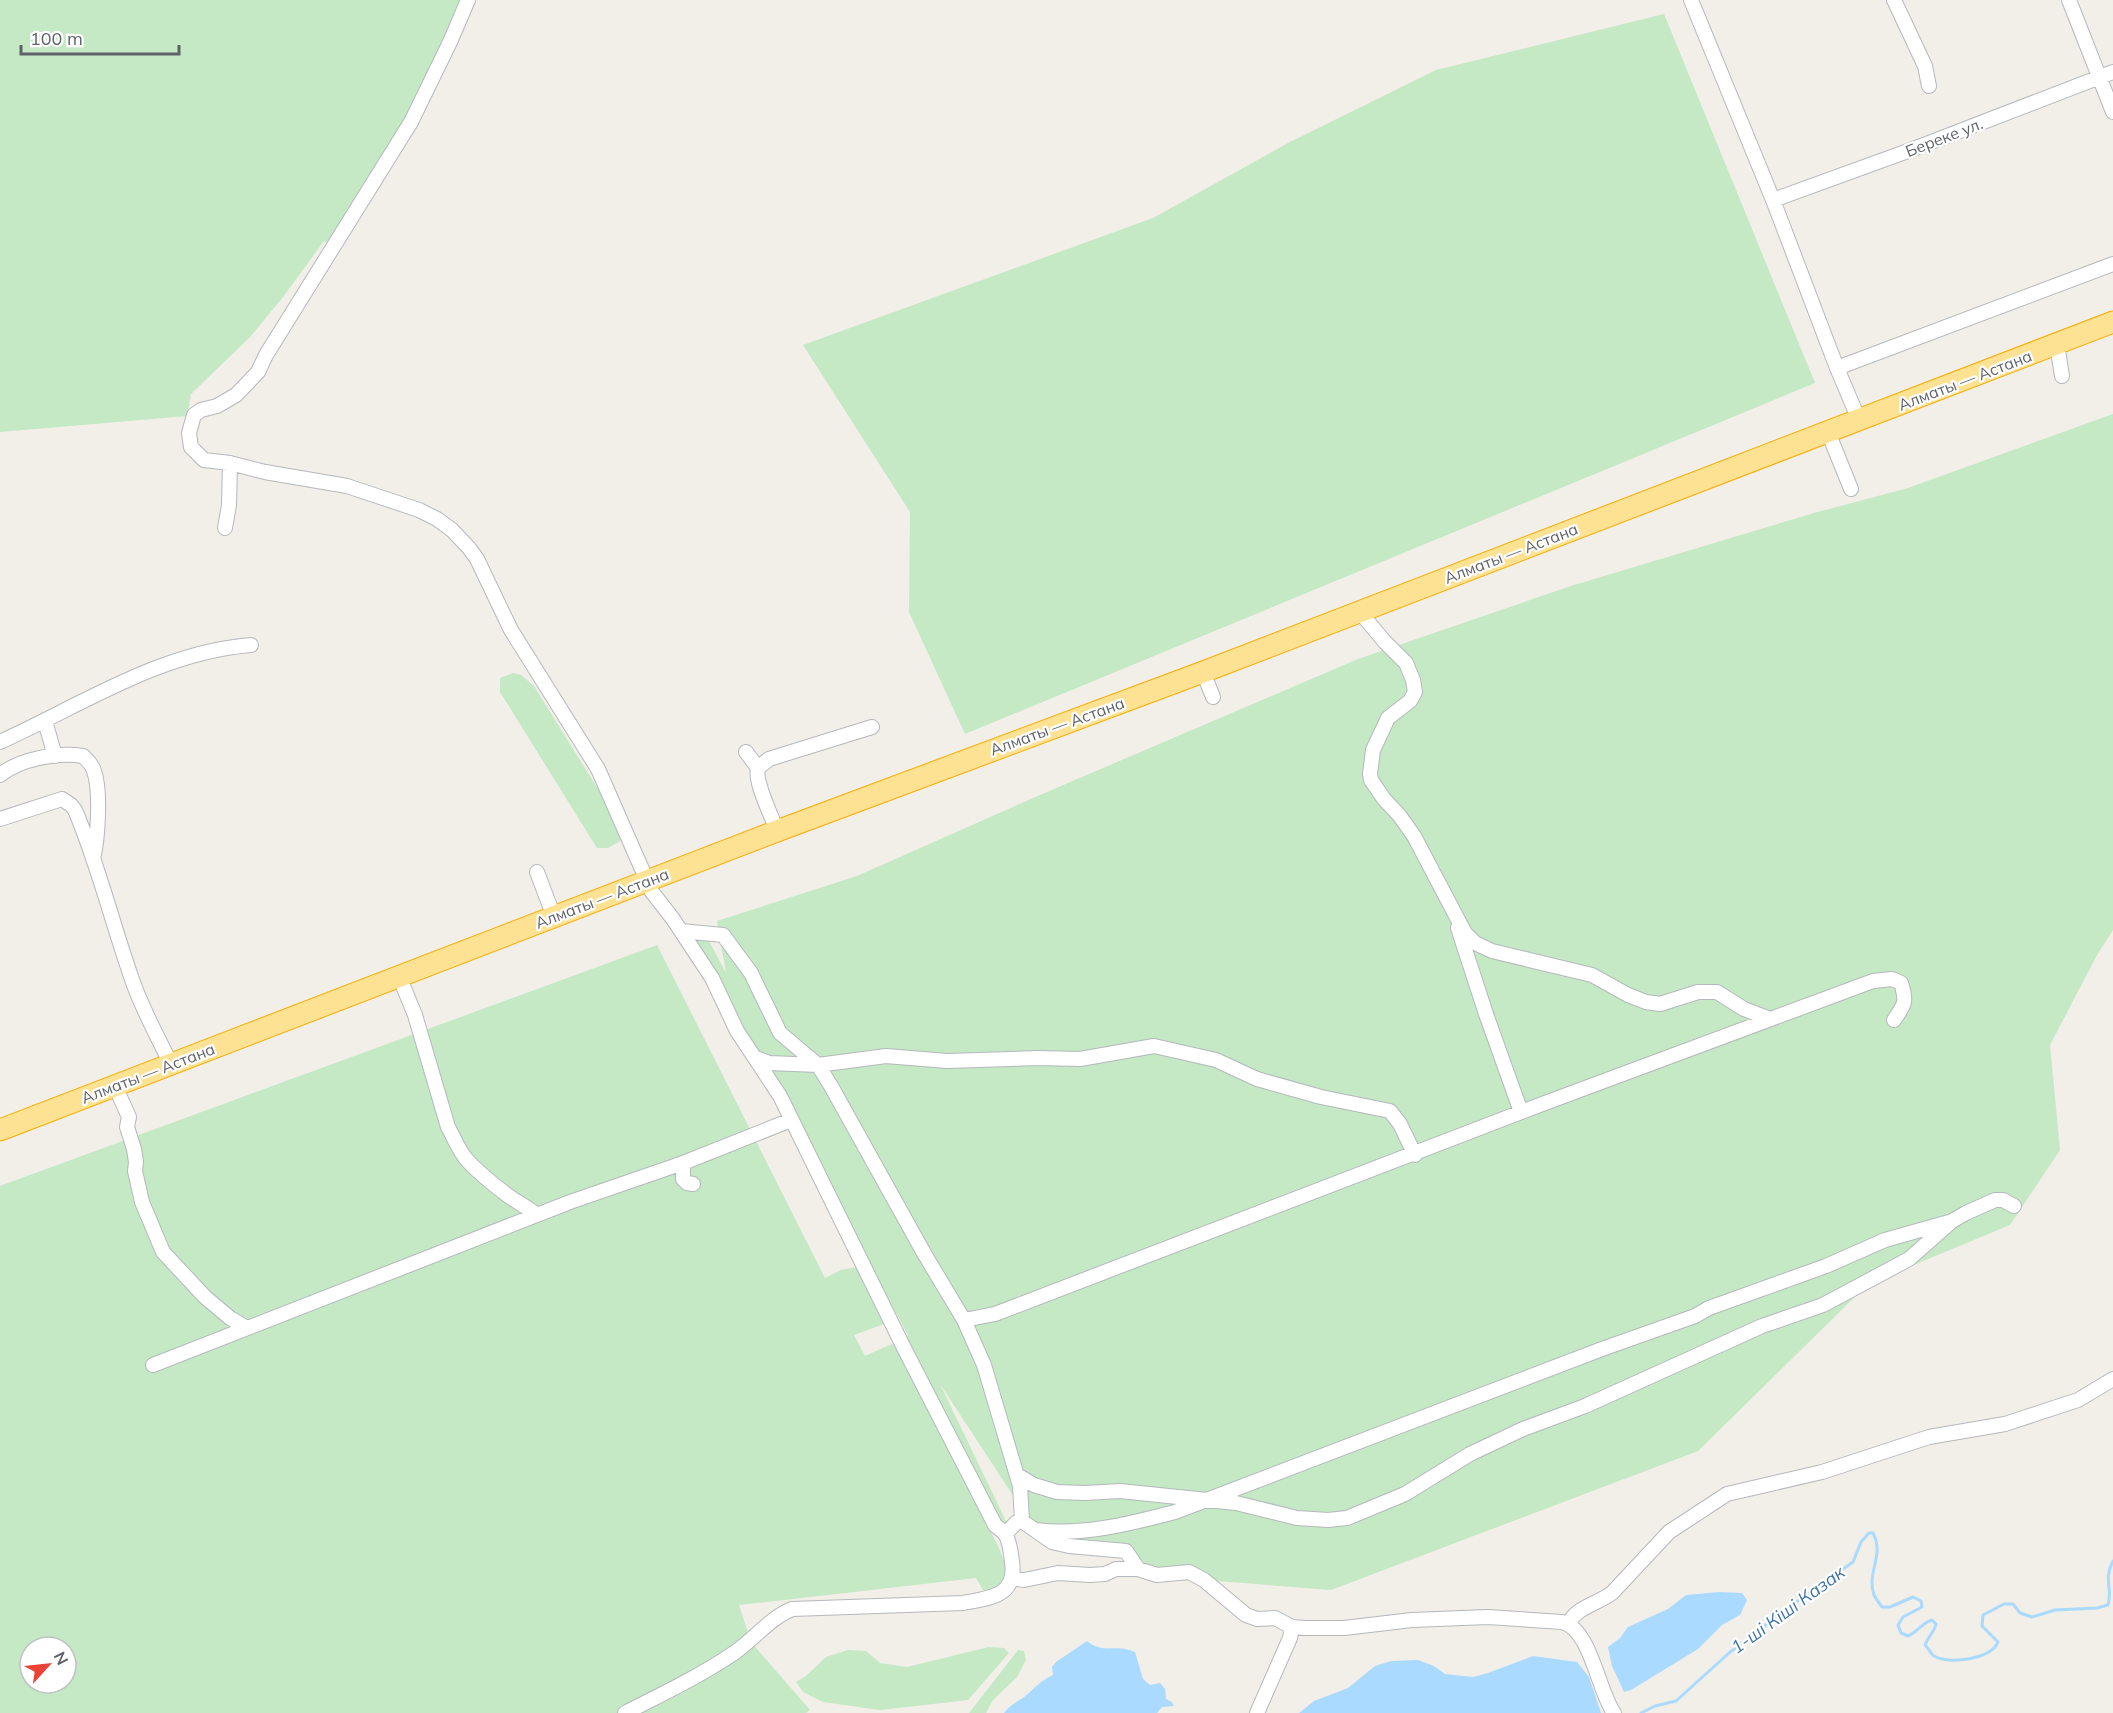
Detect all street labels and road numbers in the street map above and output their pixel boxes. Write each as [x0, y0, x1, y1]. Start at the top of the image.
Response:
street label: Береке ул. [1903, 113, 1985, 161]
street label: Алматы — Астана [1895, 345, 2035, 415]
street label: Алматы — Астана [1441, 518, 1581, 588]
street label: Алматы — Астана [987, 692, 1127, 760]
street label: Алматы — Астана [532, 863, 672, 933]
street label: Алматы — Астана [78, 1038, 218, 1108]

